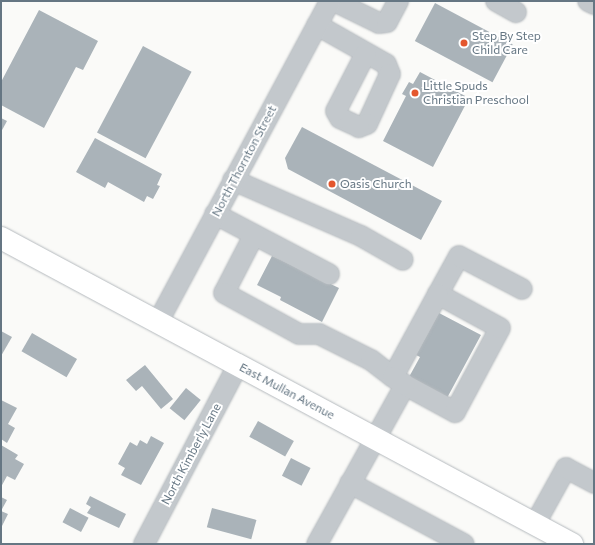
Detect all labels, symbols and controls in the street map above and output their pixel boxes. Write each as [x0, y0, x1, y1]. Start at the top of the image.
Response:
place label: Step By Step Child Care [472, 29, 541, 57]
marker: Step By Step Child Care [459, 38, 469, 48]
place label: Little Spuds Christian Preschool [423, 79, 529, 107]
marker: Little Spuds Christian Preschool [410, 88, 420, 98]
street label: North Thornton Street [209, 103, 279, 219]
place label: Oasis Church [340, 177, 412, 191]
marker: Oasis Church [327, 179, 337, 189]
street label: East Mullan Avenue [237, 360, 337, 422]
street label: North Kimberly Lane [158, 401, 224, 507]

